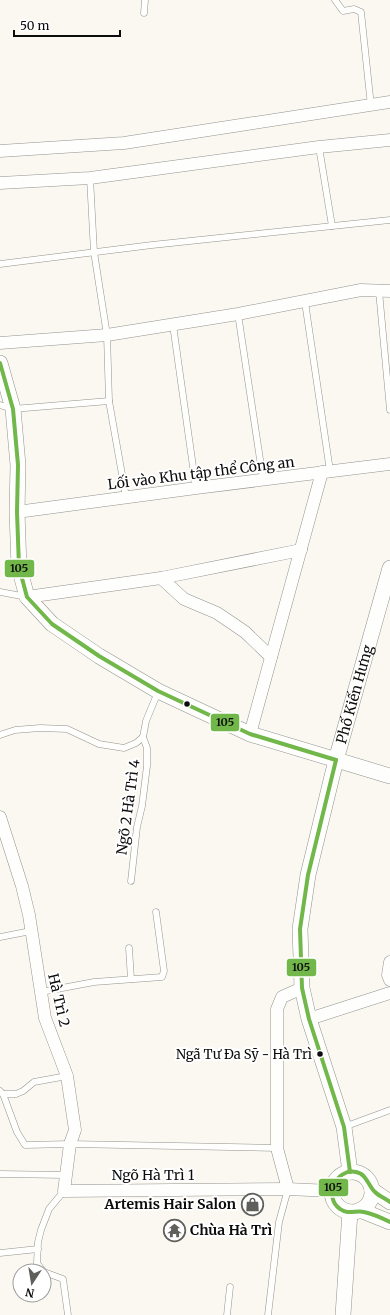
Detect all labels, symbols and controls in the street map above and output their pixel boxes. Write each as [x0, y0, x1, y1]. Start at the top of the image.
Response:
scale bar [14, 12, 120, 38]
text: 50 m [20, 18, 49, 33]
street label: Lối vào Khu tập thể Công an [107, 453, 295, 493]
line badge: 105 [4, 559, 35, 578]
text: 105 [10, 561, 28, 575]
street label: Phố Kiến Hưng [332, 642, 377, 746]
unlabelled marker [182, 699, 192, 709]
line badge: 105 [210, 713, 240, 732]
text: 105 [216, 715, 234, 729]
street label: Ngõ 2 Hà Trì 4 [112, 758, 144, 856]
line badge: 105 [286, 958, 317, 977]
text: 105 [292, 960, 310, 974]
street label: Hà Trì 2 [44, 972, 74, 1028]
place label: Ngã Tư Đa Sỹ - Hà Trì [176, 1046, 312, 1063]
marker: Ngã Tư Đa Sỹ - Hà Trì [315, 1049, 325, 1059]
street label: Ngõ Hà Trì 1 [112, 1166, 194, 1184]
line badge: 105 [318, 1178, 349, 1197]
text: 105 [324, 1180, 342, 1194]
shop icon: Artemis Hair Salon [239, 1191, 265, 1217]
place label: Artemis Hair Salon [104, 1195, 236, 1213]
temple icon: Chùa Hà Trì [162, 1217, 188, 1243]
place label: Chùa Hà Trì [190, 1221, 272, 1239]
north arrow [12, 1263, 52, 1303]
text: N [24, 1285, 36, 1301]

